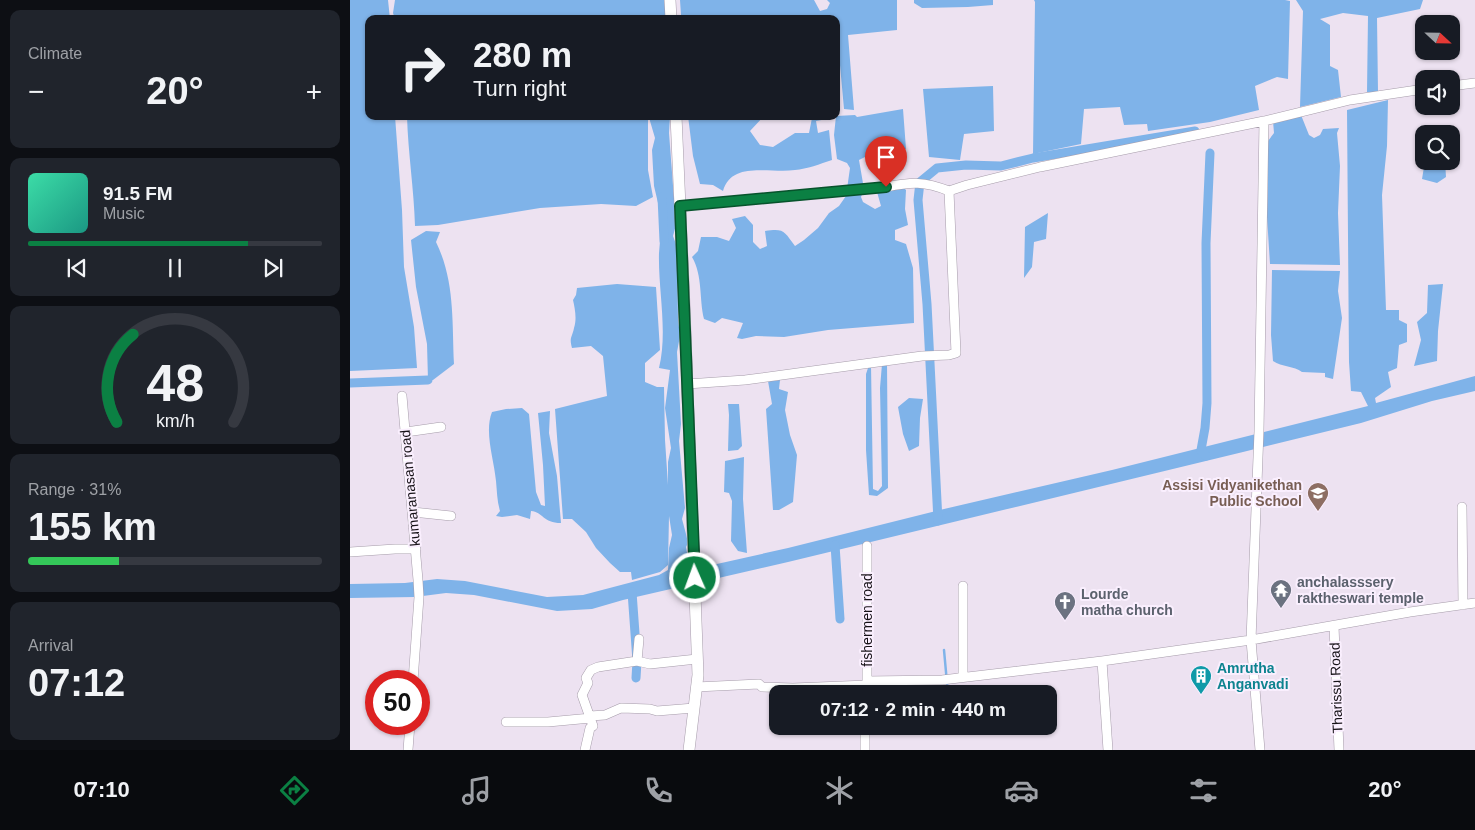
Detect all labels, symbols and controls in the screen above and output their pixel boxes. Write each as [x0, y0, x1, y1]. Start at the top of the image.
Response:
north arrow [1415, 15, 1460, 60]
map controls [1415, 15, 1460, 170]
icon: right [390, 35, 455, 100]
text: 280 m [473, 35, 572, 74]
text: Climate [28, 45, 82, 62]
text: 20° [146, 70, 204, 112]
button: sound [1415, 70, 1460, 115]
text: − [28, 76, 44, 107]
text: + [306, 76, 322, 107]
text: Turn right [473, 76, 566, 101]
button: search [1415, 125, 1460, 170]
pin [865, 136, 907, 187]
icon: arrive [872, 143, 900, 171]
text: 91.5 FM [103, 183, 173, 204]
text: Music [103, 205, 145, 222]
icon: previous [63, 254, 91, 282]
icon: pause [161, 254, 189, 282]
icon: next [259, 254, 287, 282]
text: 48 [146, 354, 204, 412]
text: km/h [156, 411, 194, 431]
street label: kumaranasan road [397, 429, 423, 547]
place label: Assisi Vidyanikethan Public School [1162, 477, 1302, 509]
text: Range · 31% [28, 481, 121, 498]
school or university icon: Assisi Vidyanikethan Public School [1306, 481, 1330, 512]
text: 155 km [28, 506, 157, 548]
position arrow [668, 551, 720, 603]
street label: fishermen road [859, 573, 875, 667]
place label: anchalasssery raktheswari temple [1297, 574, 1424, 606]
temple icon: anchalasssery raktheswari temple [1269, 578, 1293, 609]
place label: Lourde matha church [1081, 586, 1173, 618]
church icon: Lourde matha church [1053, 590, 1077, 621]
text: Arrival [28, 637, 73, 654]
street label: Tharissu Road [1326, 642, 1346, 734]
place label: Amrutha Anganvadi [1217, 660, 1289, 692]
text: 07:12 [28, 662, 125, 704]
building icon: Amrutha Anganvadi [1189, 664, 1213, 695]
speed limit sign: 50 [365, 670, 430, 735]
text: 07:12 · 2 min · 440 m [820, 699, 1006, 720]
icon: directions [277, 773, 312, 808]
icon: music [459, 773, 494, 808]
icon: phone [641, 773, 676, 808]
icon: climate [822, 773, 857, 808]
icon: car [1004, 773, 1039, 808]
icon: filters [1186, 773, 1221, 808]
text: 07:10 [73, 777, 130, 802]
text: 20° [1368, 777, 1401, 802]

